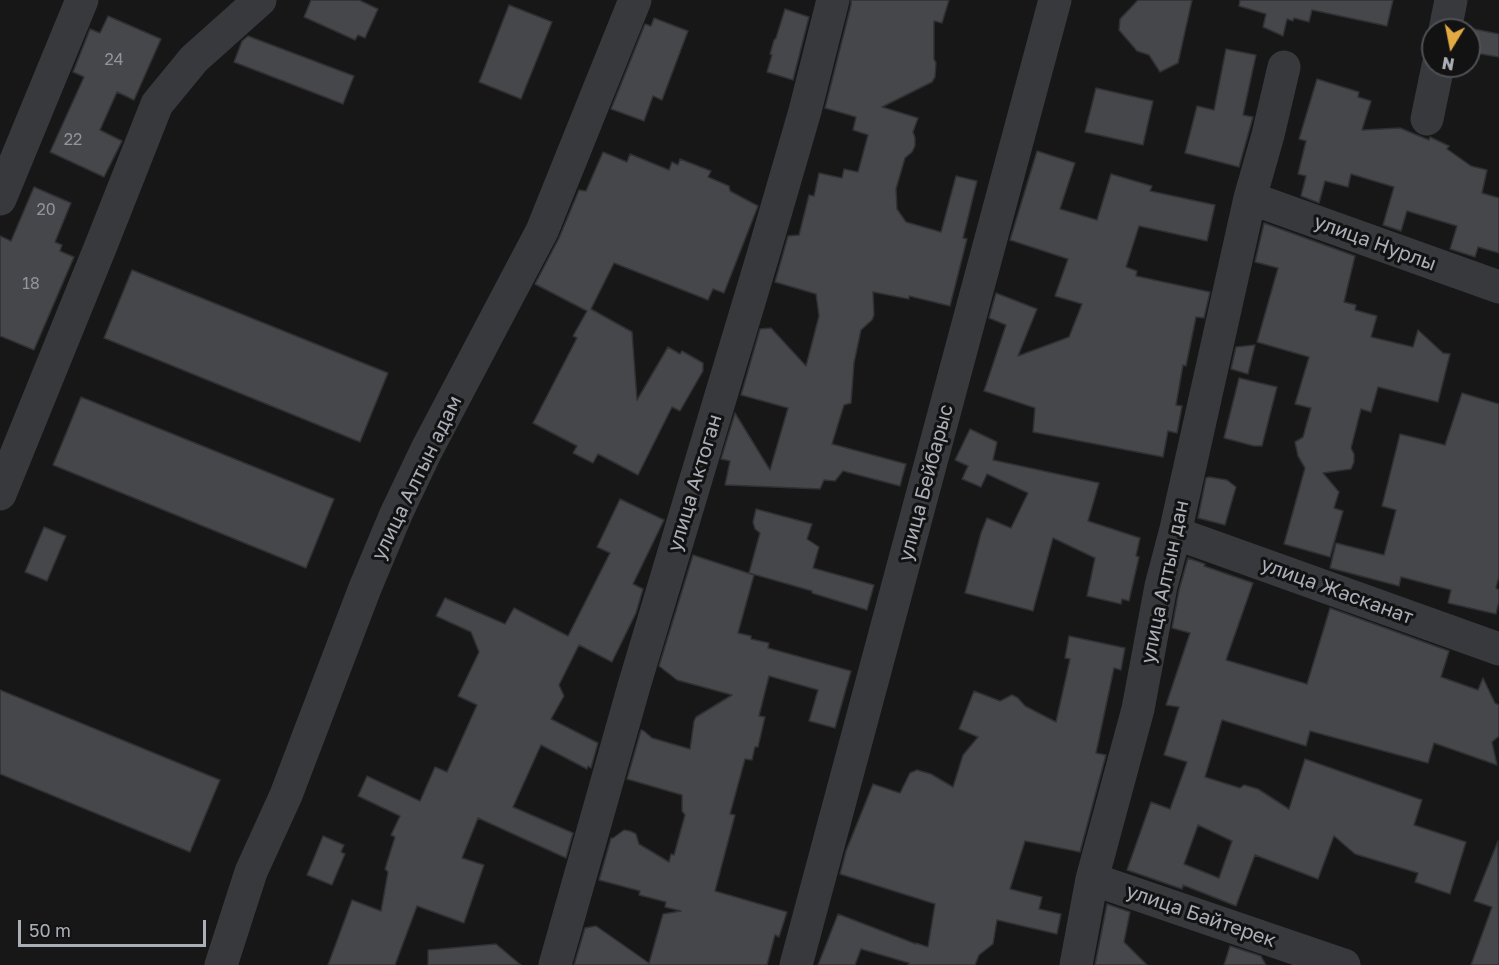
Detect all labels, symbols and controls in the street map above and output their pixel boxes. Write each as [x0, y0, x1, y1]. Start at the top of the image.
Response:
north arrow [1421, 18, 1481, 78]
house number: 24 [104, 50, 124, 70]
text: N [1440, 53, 1456, 75]
house number: 22 [64, 130, 82, 150]
house number: 20 [36, 200, 56, 220]
street label: улица Нурлы [1311, 210, 1439, 276]
house number: 18 [22, 274, 40, 294]
street label: улица Алтын адам [367, 392, 467, 564]
street label: улица Бейбарыс [893, 402, 959, 564]
street label: улица Актоган [663, 411, 727, 555]
street label: улица Алтын дан [1136, 498, 1194, 666]
street label: улица Жасканат [1257, 552, 1417, 630]
street label: улица Байтерек [1123, 879, 1279, 953]
scale bar [21, 908, 208, 946]
text: 50 m [29, 919, 71, 941]

